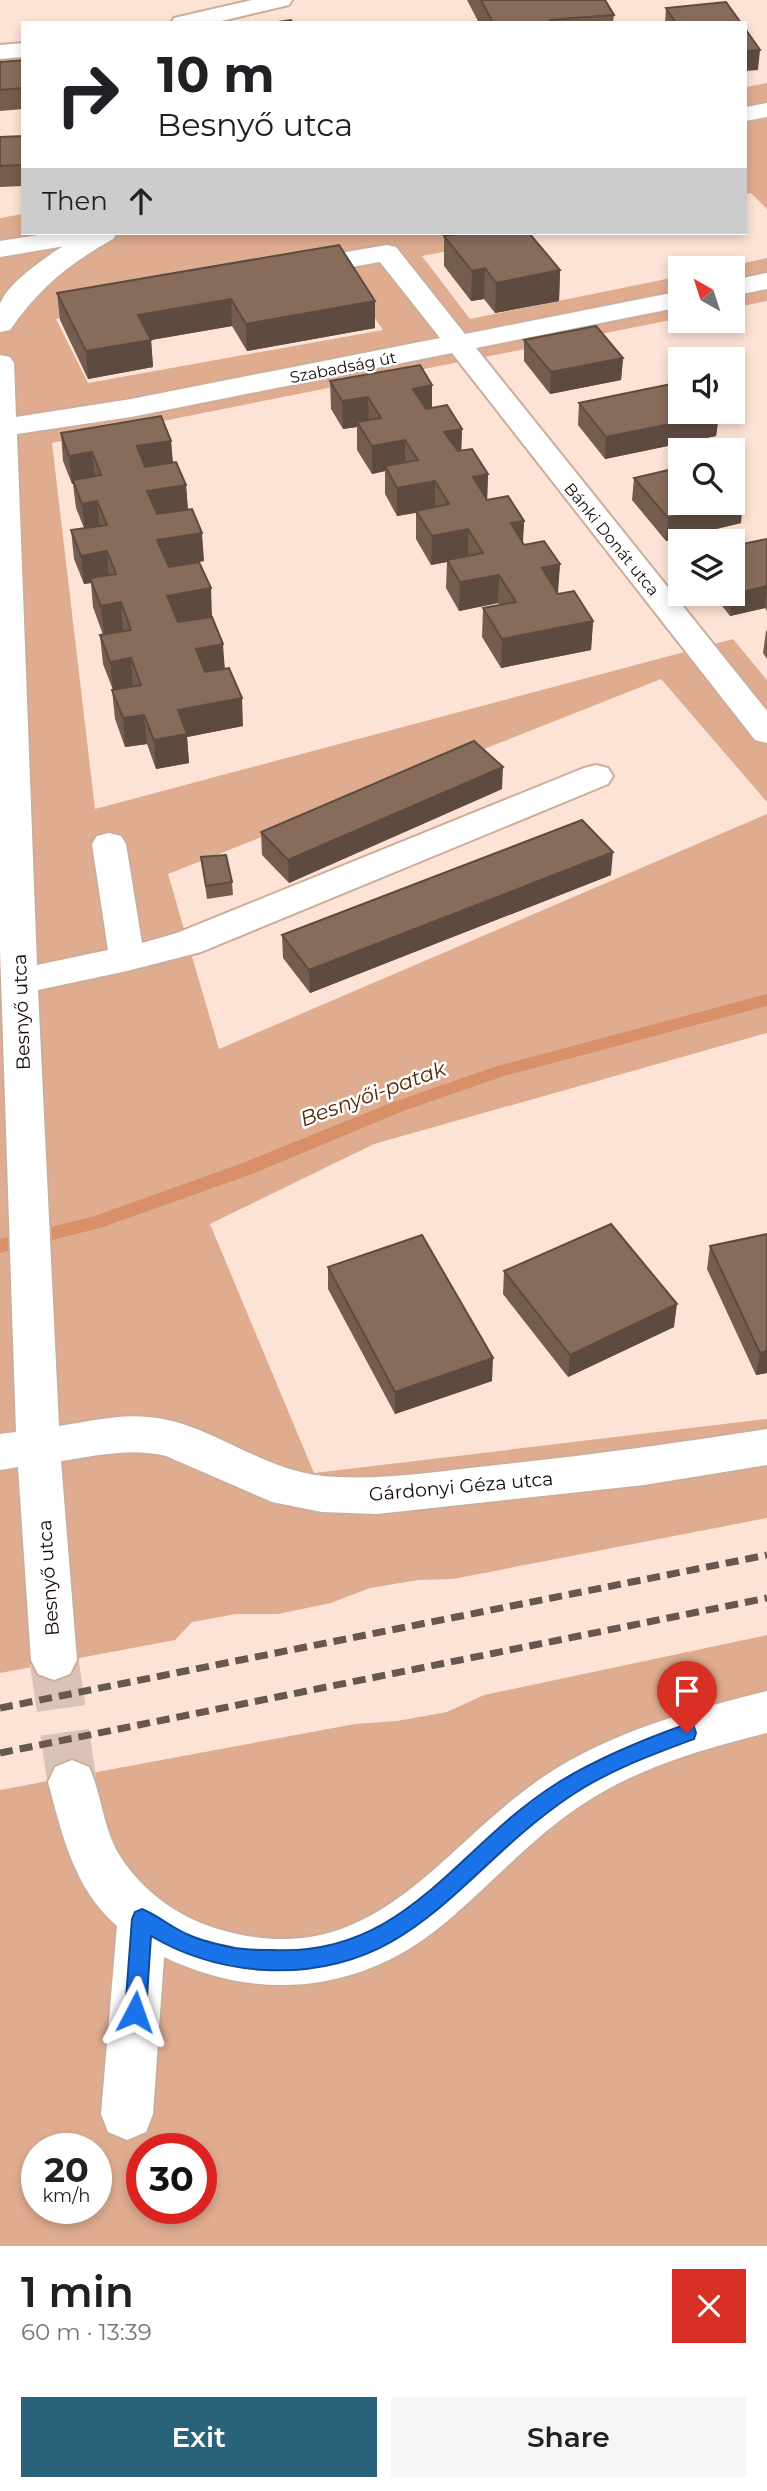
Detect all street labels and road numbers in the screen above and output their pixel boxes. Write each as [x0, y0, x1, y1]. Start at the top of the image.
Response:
street label: Szabadság út [288, 348, 399, 387]
street label: Bánki Donát utca [560, 479, 663, 600]
street label: Besnyő utca [8, 953, 35, 1071]
street label: Gárdonyi Géza utca [368, 1467, 554, 1506]
street label: Besnyő utca [33, 1519, 64, 1637]

